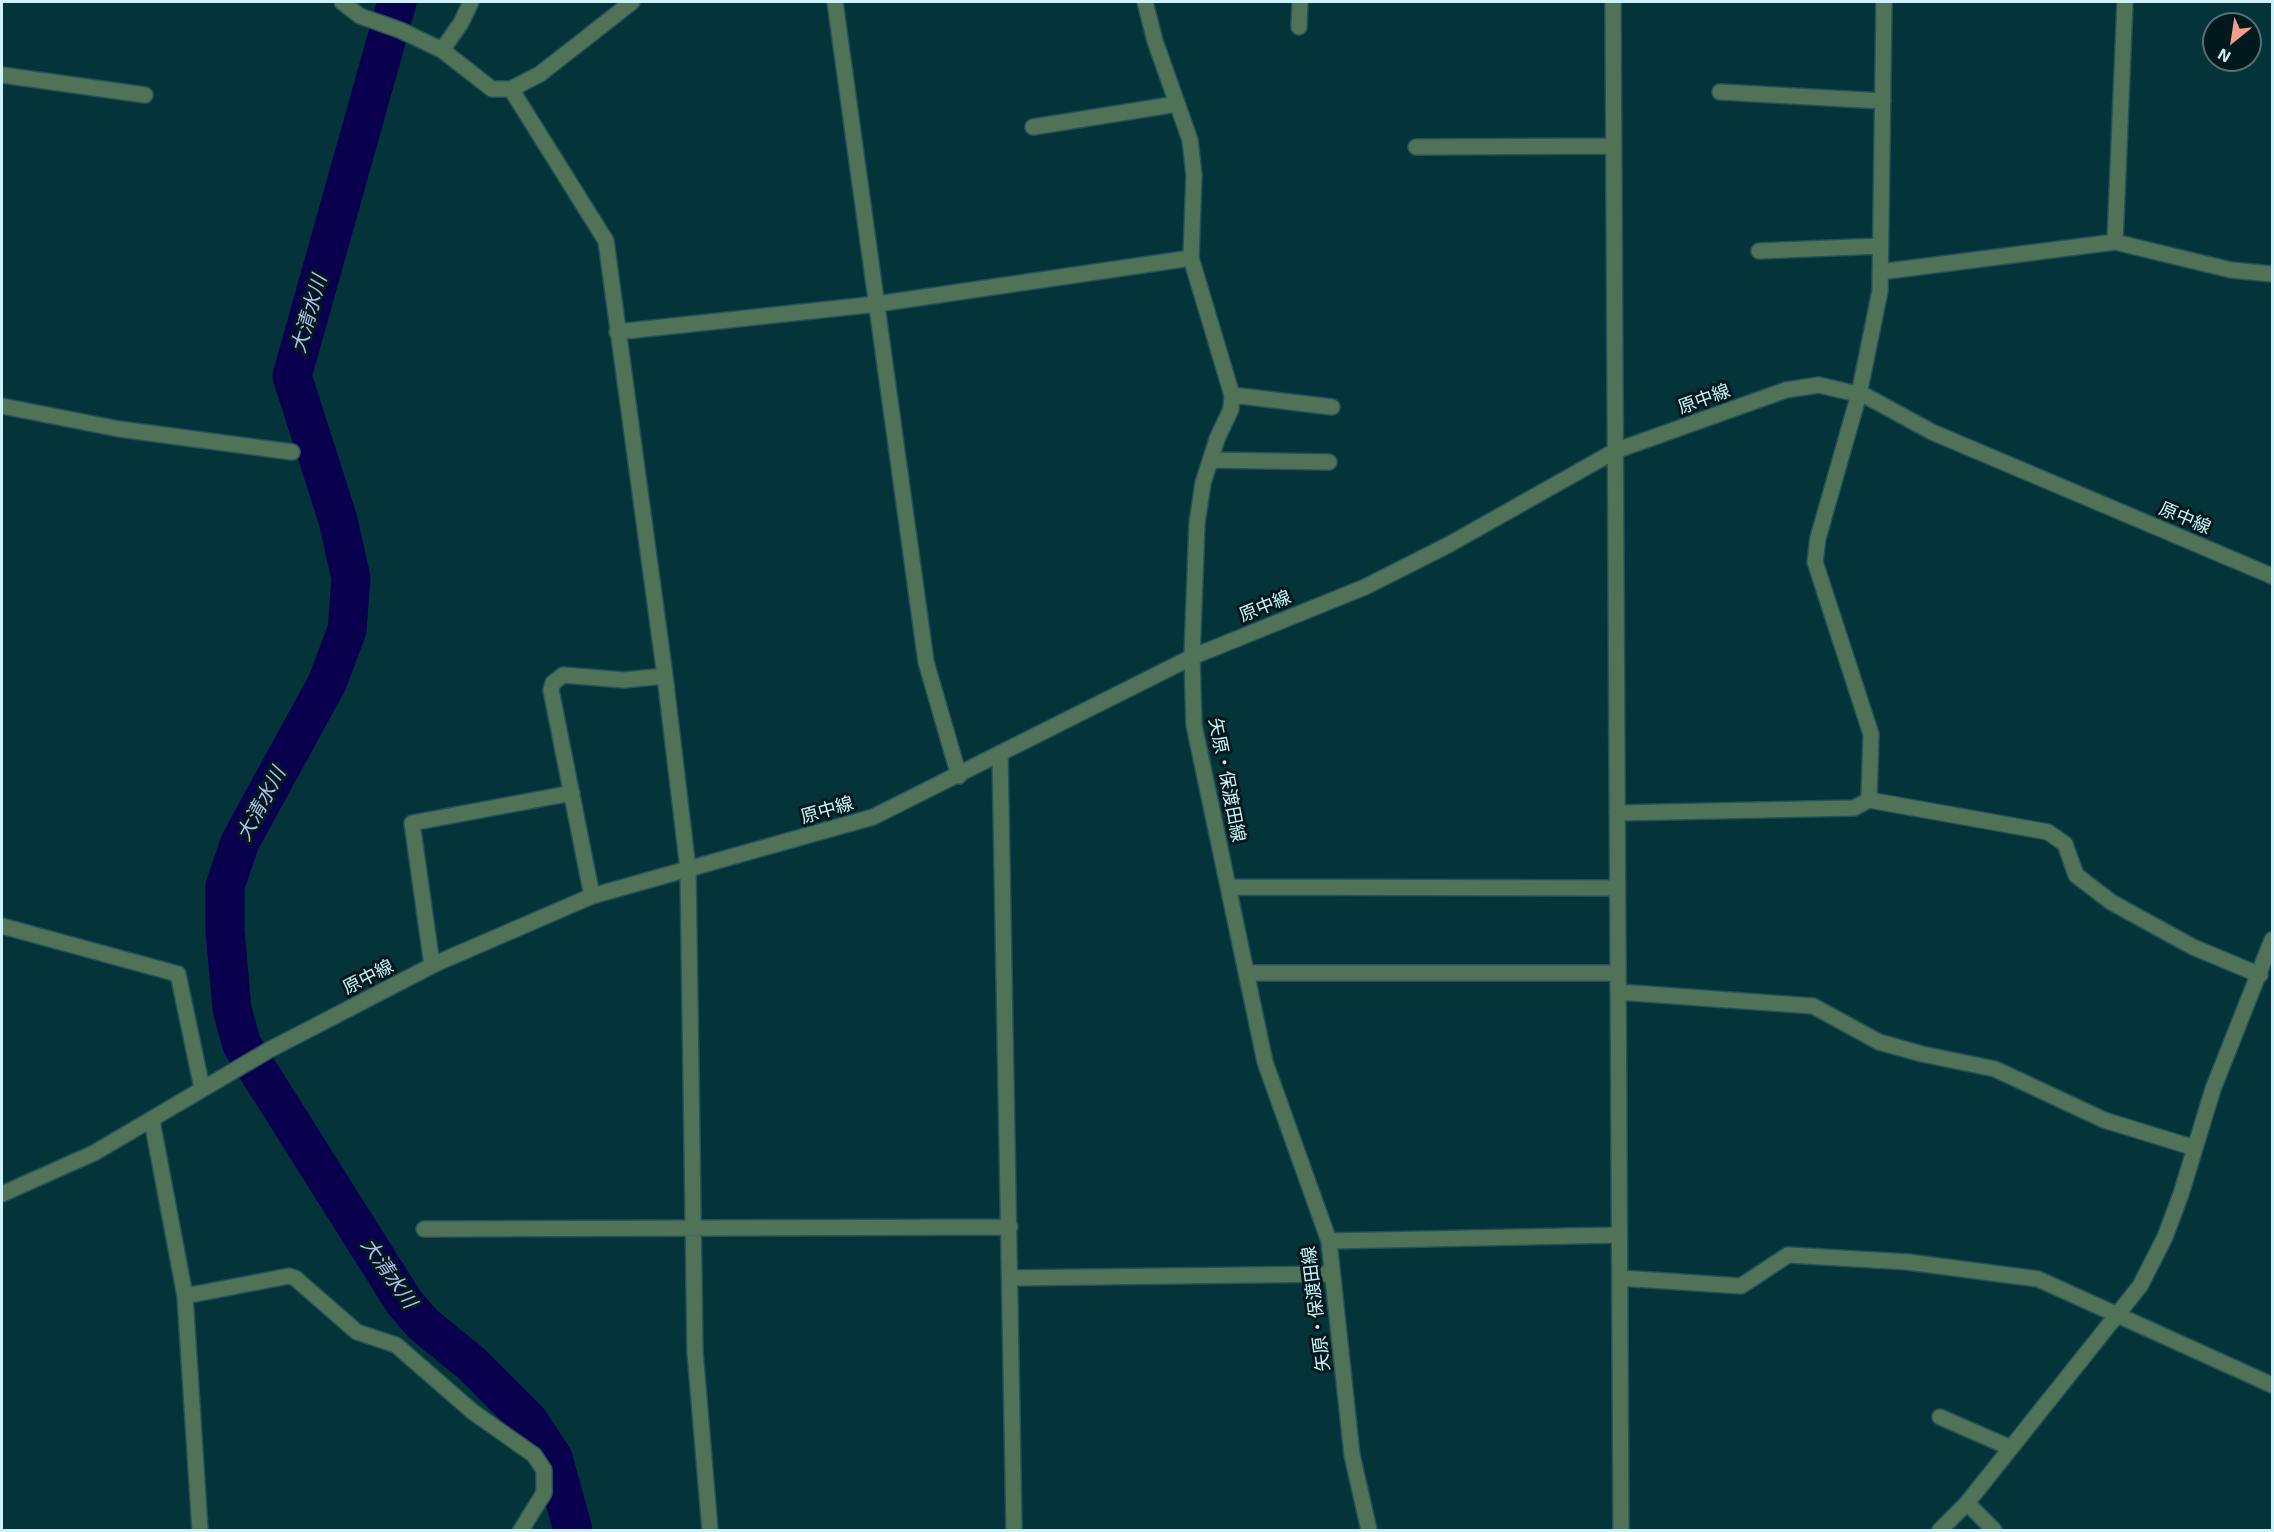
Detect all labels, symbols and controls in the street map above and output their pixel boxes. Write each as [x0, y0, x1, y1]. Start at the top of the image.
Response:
north arrow [2202, 12, 2262, 72]
text: N [2214, 45, 2234, 67]
water label: 大清水川 [286, 272, 332, 356]
street label: 原中線 [1675, 380, 1733, 418]
street label: 原中線 [2156, 498, 2214, 538]
street label: 原中線 [1236, 586, 1294, 626]
street label: 矢原・保渡田線 [1204, 716, 1250, 844]
water label: 大清水川 [232, 763, 290, 845]
street label: 原中線 [798, 792, 856, 828]
street label: 原中線 [339, 955, 397, 999]
water label: 大清水川 [356, 1233, 422, 1313]
street label: 矢原・保渡田線 [1298, 1245, 1334, 1373]

